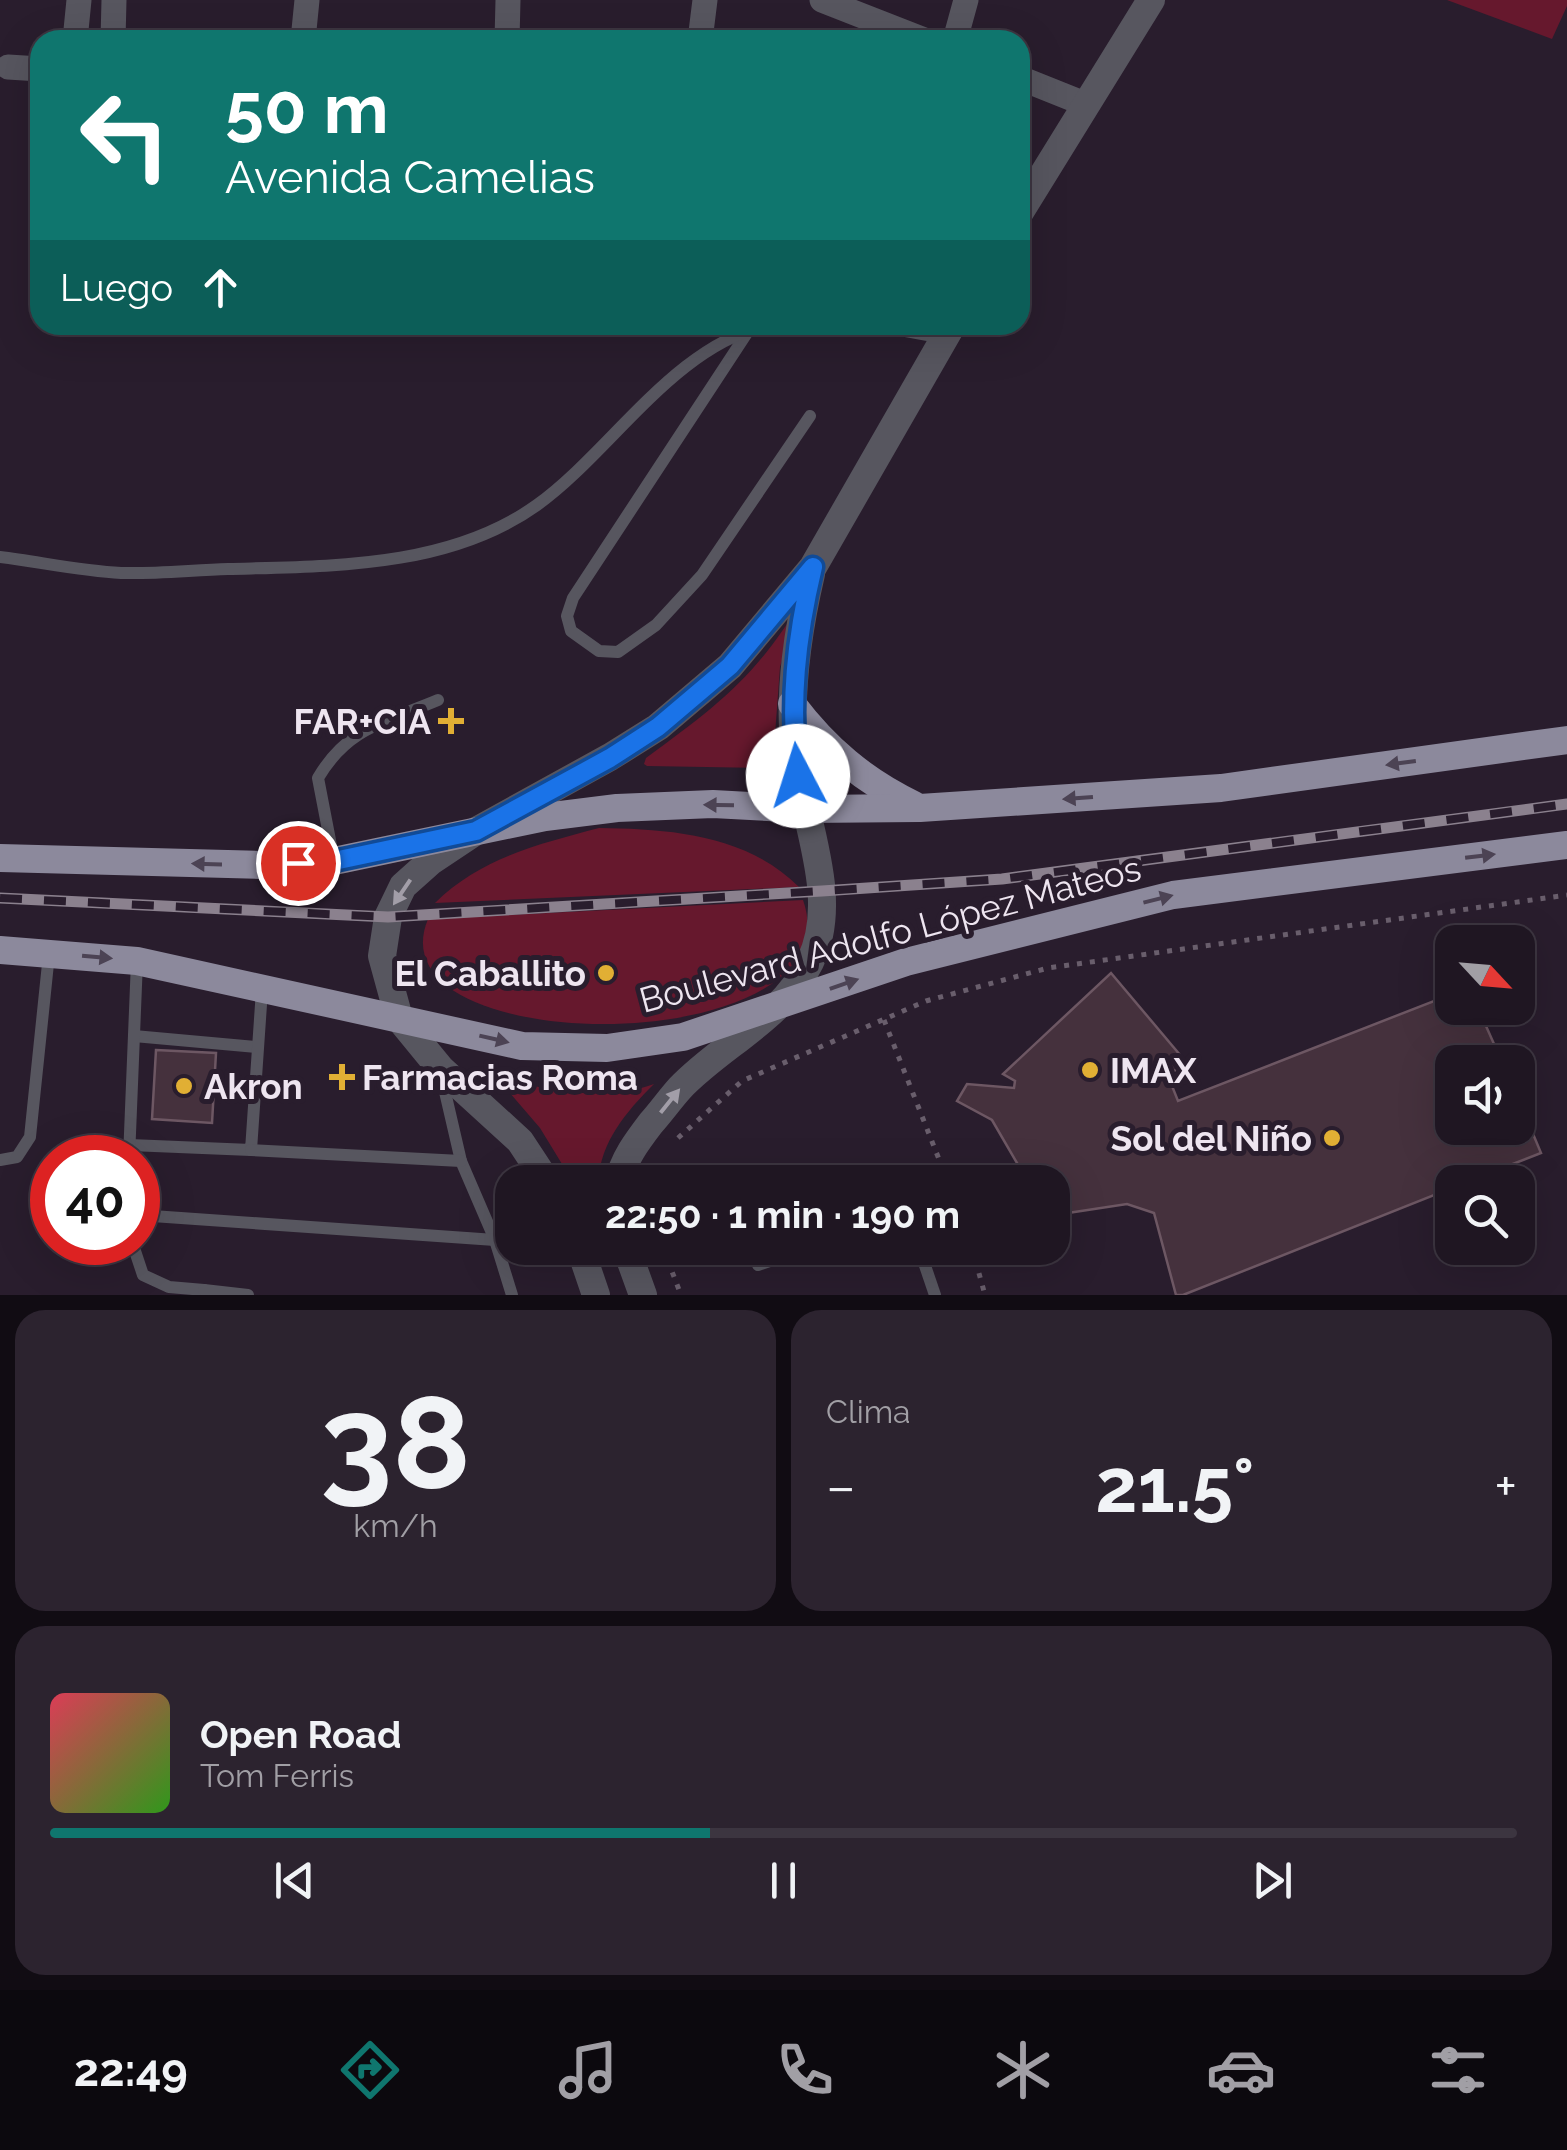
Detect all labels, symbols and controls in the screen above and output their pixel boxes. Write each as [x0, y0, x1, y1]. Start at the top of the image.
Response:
text: 50 m [225, 67, 389, 149]
icon: left [60, 70, 190, 200]
text: Avenida Camelias [225, 151, 595, 204]
icon: ahead [193, 260, 248, 315]
text: Luego [60, 265, 173, 310]
place label: FAR+CIA [294, 701, 431, 742]
marker: FAR+CIA [440, 710, 462, 732]
position arrow [746, 724, 850, 828]
one-way arrow [1385, 756, 1416, 772]
one-way arrow [1062, 790, 1094, 806]
one-way arrow [702, 796, 734, 812]
pin [256, 821, 341, 906]
icon: arrive [271, 836, 326, 891]
street label: Boulevard Adolfo López Mateos [635, 847, 1145, 1021]
one-way arrow [1465, 848, 1496, 864]
one-way arrow [191, 855, 223, 871]
one-way arrow [394, 879, 412, 906]
one-way arrow [1143, 891, 1174, 906]
north arrow [1435, 925, 1535, 1025]
map controls [1435, 925, 1535, 1265]
one-way arrow [82, 950, 114, 966]
place label: El Caballito [394, 953, 586, 994]
marker: El Caballito [595, 962, 617, 984]
one-way arrow [830, 976, 860, 991]
one-way arrow [479, 1032, 510, 1048]
button: sound [1435, 1045, 1535, 1145]
place label: IMAX [1110, 1050, 1197, 1091]
place label: Farmacias Roma [362, 1057, 638, 1098]
marker: IMAX [1079, 1059, 1101, 1081]
place label: Akron [204, 1066, 303, 1107]
marker: Farmacias Roma [331, 1066, 353, 1088]
marker: Akron [173, 1075, 195, 1097]
one-way arrow [659, 1088, 680, 1113]
place label: Sol del Niño [1111, 1118, 1312, 1159]
marker: Sol del Niño [1321, 1127, 1343, 1149]
speed limit sign: 40 [30, 1135, 160, 1265]
button: search [1435, 1165, 1535, 1265]
text: 22:50 · 1 min · 190 m [605, 1192, 960, 1237]
text: 38 [320, 1366, 471, 1518]
text: Clima [826, 1393, 910, 1430]
text: 21.5° [1095, 1441, 1254, 1530]
text: − [826, 1454, 856, 1519]
text: + [1494, 1454, 1517, 1519]
text: km/h [353, 1507, 438, 1544]
text: Open Road [200, 1712, 401, 1757]
text: Tom Ferris [200, 1757, 354, 1794]
icon: previous [267, 1853, 322, 1908]
icon: pause [756, 1853, 811, 1908]
icon: next [1245, 1853, 1300, 1908]
icon: directions [335, 2035, 405, 2105]
icon: music [553, 2035, 623, 2105]
icon: phone [770, 2035, 840, 2105]
icon: climate [988, 2035, 1058, 2105]
icon: car [1206, 2035, 1276, 2105]
icon: filters [1423, 2035, 1493, 2105]
text: 22:49 [74, 2044, 188, 2097]

